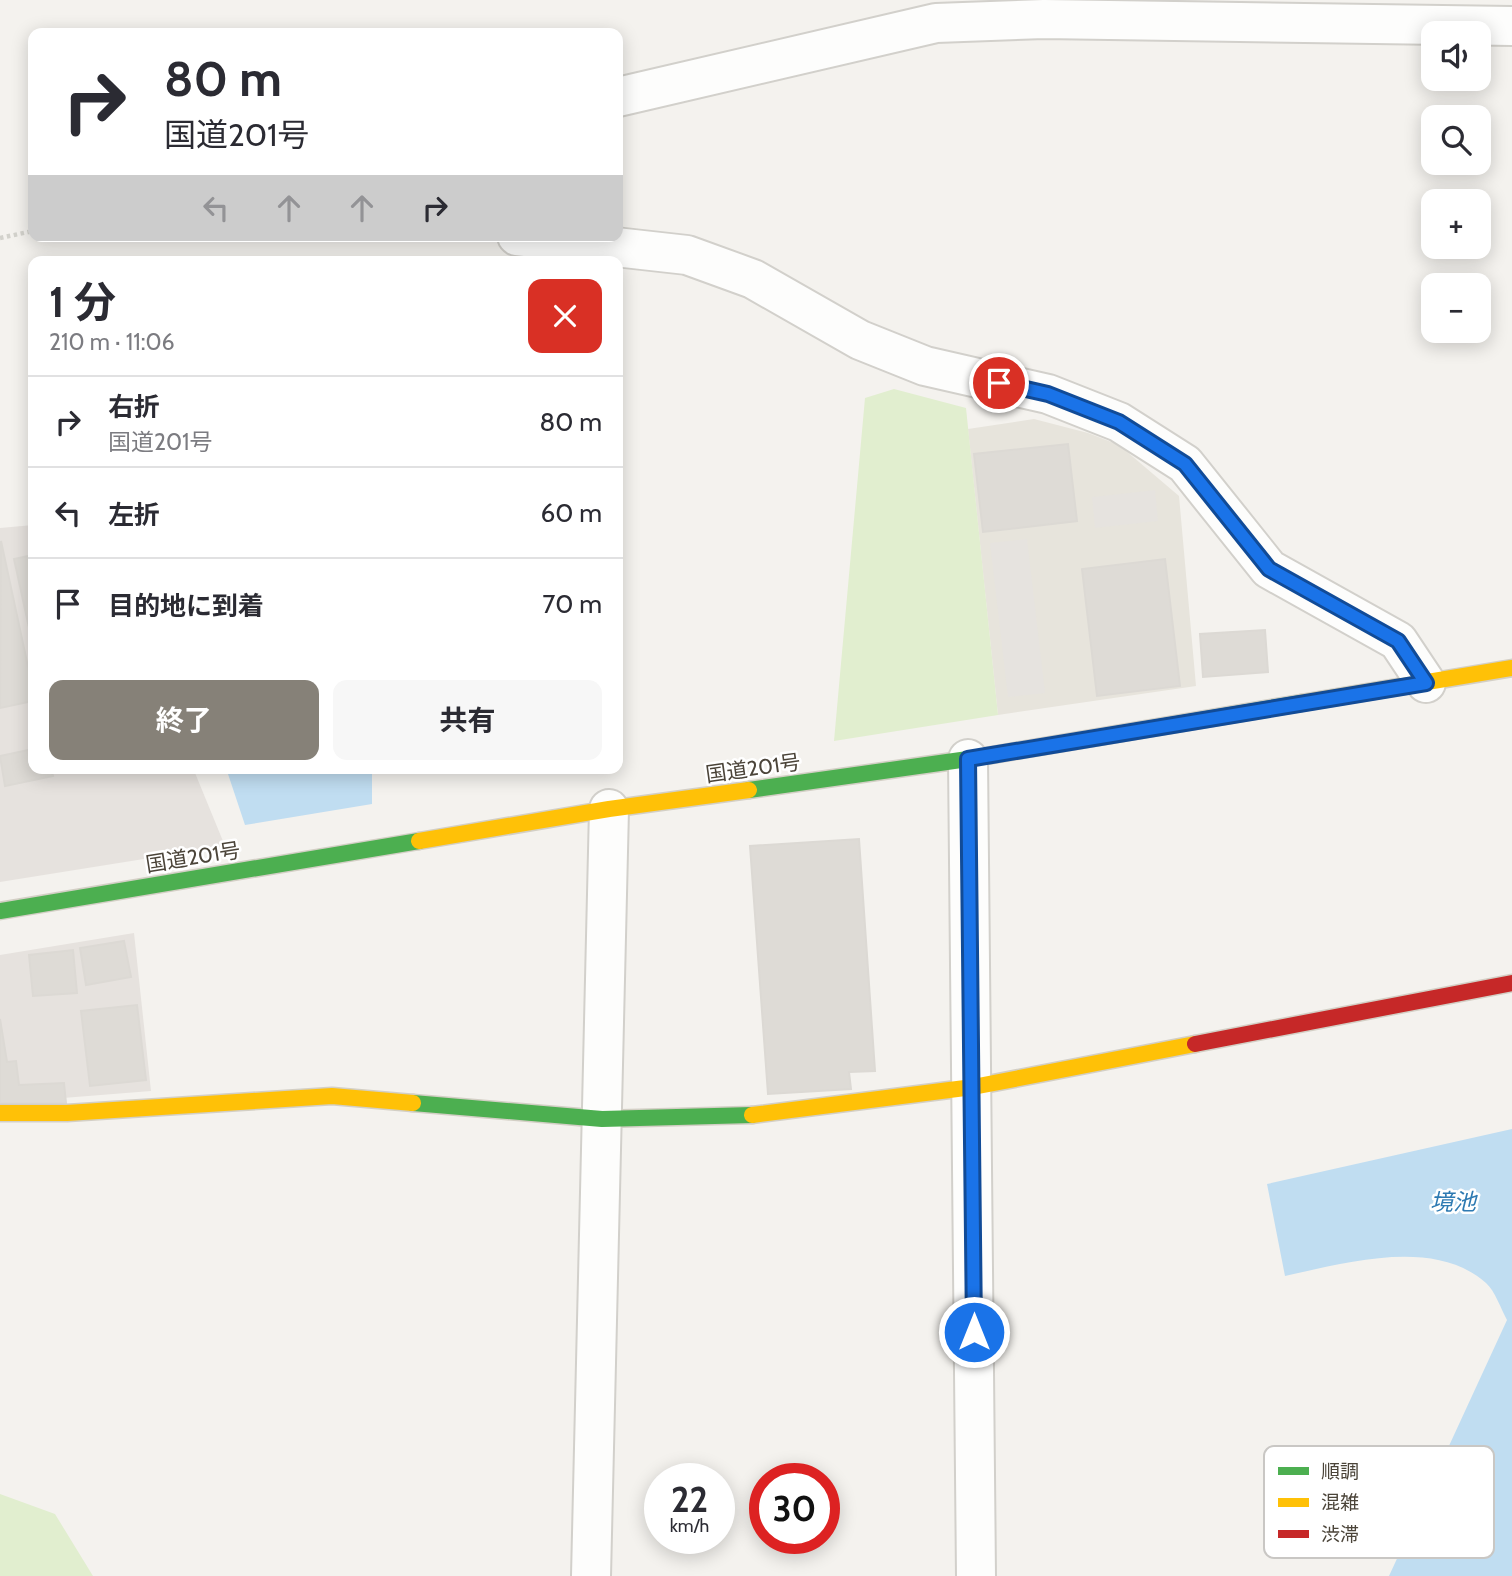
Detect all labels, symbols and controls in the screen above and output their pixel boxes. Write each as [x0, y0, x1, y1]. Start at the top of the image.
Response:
map controls [1421, 21, 1491, 343]
button: sound [1421, 21, 1491, 91]
text: 80 m [164, 49, 282, 108]
icon: right [49, 56, 140, 147]
button: search [1421, 105, 1491, 175]
text: 国道201号 [164, 115, 310, 154]
icon: left [197, 189, 235, 227]
icon: ahead [270, 189, 308, 227]
icon: ahead [343, 189, 381, 227]
icon: right [416, 189, 454, 227]
button: + [1421, 189, 1491, 259]
button: − [1421, 273, 1491, 343]
text: 1 分 [49, 276, 116, 328]
button: close [528, 279, 602, 353]
text: 210 m · 11:06 [49, 328, 175, 356]
pin [969, 353, 1029, 413]
icon: arrive [980, 364, 1018, 402]
text: 右折 [108, 391, 160, 423]
icon: right [49, 403, 87, 441]
text: 80 m [539, 406, 602, 438]
text: 国道201号 [108, 428, 213, 456]
icon: left [49, 494, 87, 532]
text: 60 m [540, 497, 602, 529]
text: 左折 [108, 499, 160, 531]
icon: arrive [49, 585, 87, 623]
text: 70 m [542, 588, 602, 620]
text: 目的地に到着 [108, 590, 264, 622]
button: 終了 [49, 680, 319, 760]
button: 共有 [333, 680, 602, 760]
street label: 国道201号 [704, 749, 802, 787]
street label: 国道201号 [144, 837, 242, 877]
water label: 境池 [1430, 1188, 1478, 1216]
position arrow [937, 1295, 1011, 1369]
legend [1264, 1446, 1494, 1558]
text: 順調 [1321, 1460, 1359, 1483]
speed limit sign: 30 [749, 1463, 840, 1554]
text: 22 [671, 1478, 708, 1521]
text: 混雑 [1321, 1491, 1359, 1514]
text: km/h [670, 1515, 709, 1537]
text: 渋滞 [1321, 1523, 1359, 1546]

